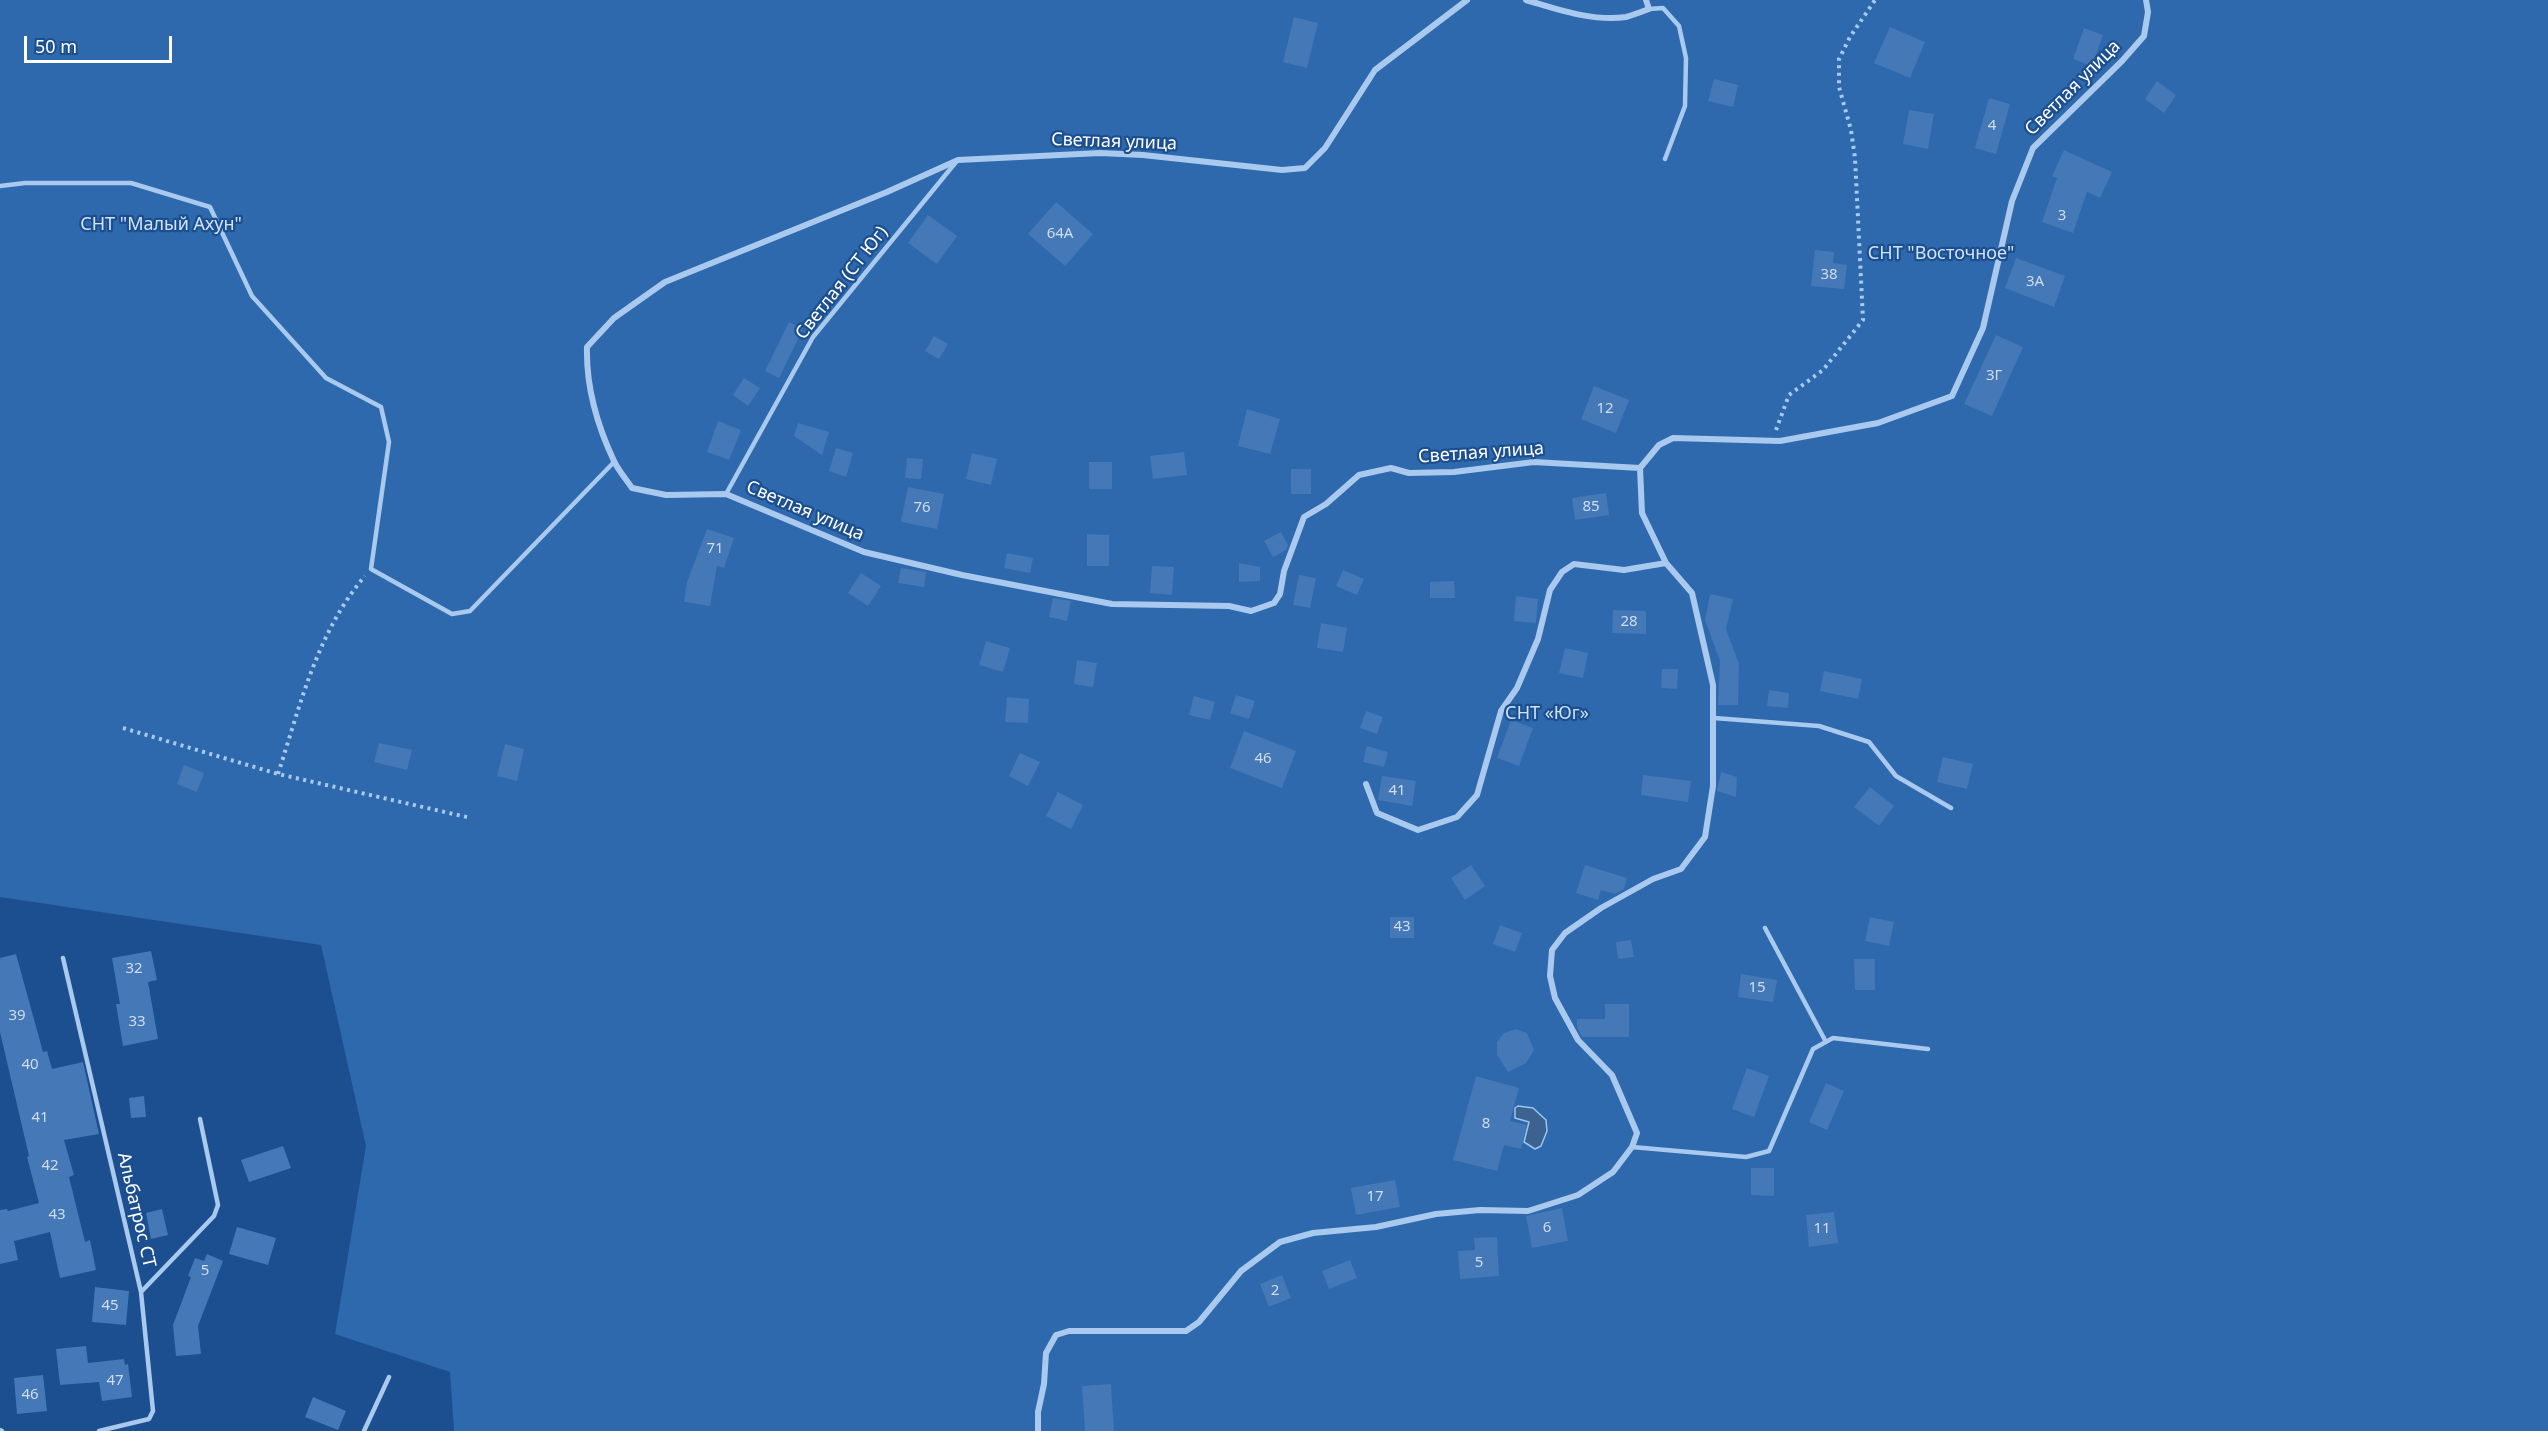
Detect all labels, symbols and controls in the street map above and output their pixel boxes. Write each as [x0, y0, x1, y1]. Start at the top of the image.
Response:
scale bar [27, 24, 176, 62]
text: 50 m [35, 34, 77, 58]
street label: Светлая улица [2021, 36, 2125, 140]
house number: 4 [1988, 117, 1996, 135]
street label: Светлая улица [1051, 129, 1177, 155]
house number: 3 [2058, 207, 2066, 225]
park label: СНТ "Малый Ахун" [80, 214, 242, 236]
street label: Светлая (СТ Юг) [791, 222, 893, 344]
house number: 64А [1047, 225, 1073, 243]
park label: СНТ "Восточное" [1868, 243, 2014, 265]
house number: 38 [1820, 266, 1838, 284]
house number: 3А [2026, 273, 2044, 291]
house number: 3Г [1986, 367, 2002, 385]
house number: 12 [1596, 400, 1614, 418]
street label: Светлая улица [1417, 438, 1545, 468]
street label: Светлая улица [743, 476, 867, 546]
house number: 85 [1582, 498, 1600, 516]
house number: 76 [913, 499, 931, 517]
house number: 71 [706, 540, 724, 558]
house number: 28 [1620, 613, 1638, 631]
park label: СНТ «Юг» [1505, 703, 1589, 725]
house number: 46 [1254, 750, 1272, 768]
house number: 41 [1388, 782, 1406, 800]
house number: 43 [1393, 918, 1411, 936]
house number: 32 [125, 960, 143, 978]
house number: 15 [1748, 979, 1766, 997]
house number: 39 [8, 1007, 26, 1025]
house number: 33 [128, 1013, 146, 1031]
house number: 40 [21, 1056, 39, 1074]
house number: 41 [31, 1109, 49, 1127]
house number: 8 [1482, 1115, 1490, 1133]
street label: Альбатрос СТ [112, 1150, 160, 1270]
house number: 42 [41, 1157, 59, 1175]
house number: 17 [1366, 1188, 1384, 1206]
house number: 43 [48, 1206, 66, 1224]
house number: 6 [1543, 1219, 1551, 1237]
house number: 11 [1813, 1220, 1831, 1238]
house number: 5 [1475, 1254, 1483, 1272]
house number: 5 [201, 1262, 209, 1280]
house number: 2 [1271, 1282, 1279, 1300]
house number: 45 [101, 1297, 119, 1315]
house number: 47 [106, 1372, 124, 1390]
house number: 46 [21, 1386, 39, 1404]

